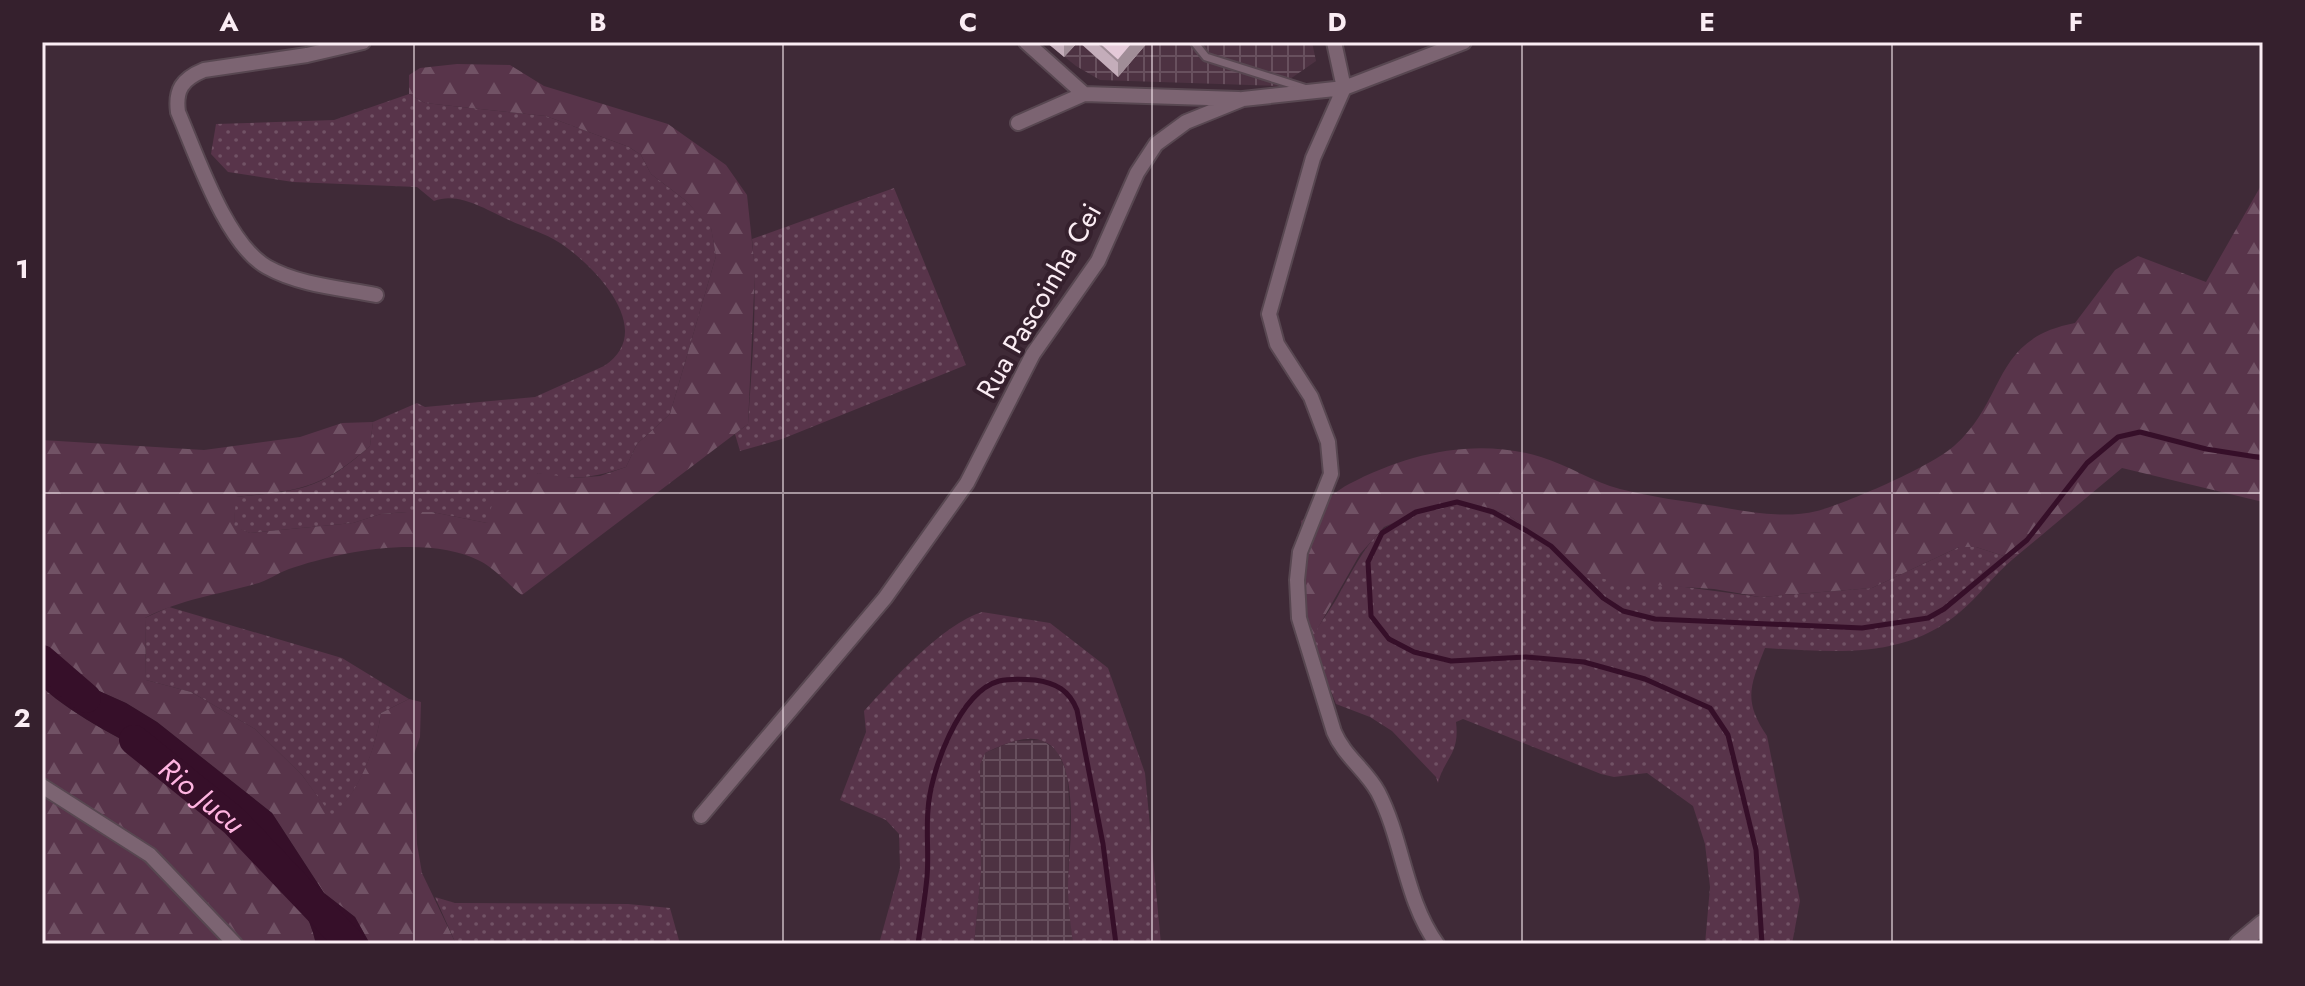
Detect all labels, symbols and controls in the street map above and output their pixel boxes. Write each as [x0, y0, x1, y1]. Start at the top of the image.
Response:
text: A [218, 3, 239, 41]
text: B [589, 3, 607, 41]
text: C [959, 3, 977, 41]
text: D [1327, 3, 1347, 41]
text: E [1699, 3, 1715, 41]
text: F [2069, 3, 2083, 41]
street label: Rua Pascoinha Cei [966, 196, 1112, 406]
text: 1 [15, 250, 29, 288]
text: 2 [13, 699, 31, 737]
water label: Rio Jucu [150, 747, 256, 843]

